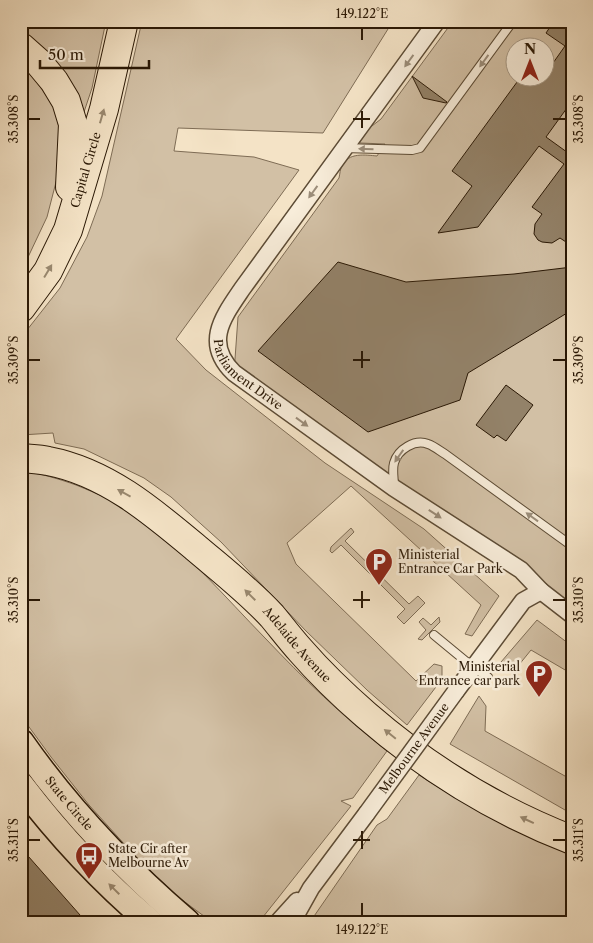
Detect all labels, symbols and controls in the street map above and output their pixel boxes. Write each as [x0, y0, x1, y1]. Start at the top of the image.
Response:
text: 149.122°E [336, 6, 388, 21]
scale bar [40, 38, 149, 70]
north arrow [506, 38, 556, 88]
text: N [524, 40, 536, 58]
text: 50 m [48, 45, 84, 64]
one-way arrow [403, 54, 414, 67]
one-way arrow [479, 54, 489, 68]
text: 35.308°S [6, 95, 21, 143]
text: 35.308°S [571, 95, 586, 143]
one-way arrow [98, 109, 106, 124]
street label: Capital Circle [67, 130, 104, 210]
one-way arrow [358, 145, 374, 153]
one-way arrow [307, 185, 318, 198]
one-way arrow [43, 264, 52, 277]
text: 35.309°S [6, 336, 21, 384]
text: 35.309°S [571, 336, 586, 384]
street label: Parliament Drive [211, 338, 286, 413]
one-way arrow [295, 417, 309, 427]
one-way arrow [394, 449, 404, 463]
one-way arrow [117, 489, 132, 497]
one-way arrow [429, 510, 442, 519]
one-way arrow [526, 512, 539, 523]
parking icon: Ministerial Entrance Car Park [364, 547, 394, 586]
place label: Ministerial Entrance Car Park [398, 547, 504, 576]
text: 35.310°S [6, 577, 21, 623]
text: 35.310°S [571, 577, 586, 623]
one-way arrow [244, 589, 256, 601]
street label: Adelaide Avenue [260, 603, 335, 686]
place label: Ministerial Entrance car park [419, 659, 521, 688]
parking icon: Ministerial Entrance car park [524, 659, 554, 698]
street label: Melbourne Avenue [376, 699, 452, 796]
one-way arrow [384, 729, 397, 740]
street label: State Circle [42, 773, 97, 834]
one-way arrow [520, 816, 534, 824]
text: 35.311°S [6, 818, 21, 862]
text: 35.311°S [571, 818, 586, 862]
bus stop icon: State Cir after Melbourne Av [74, 841, 104, 880]
place label: State Cir after Melbourne Av [108, 841, 189, 870]
one-way arrow [108, 884, 120, 896]
text: 149.122°E [336, 922, 388, 937]

